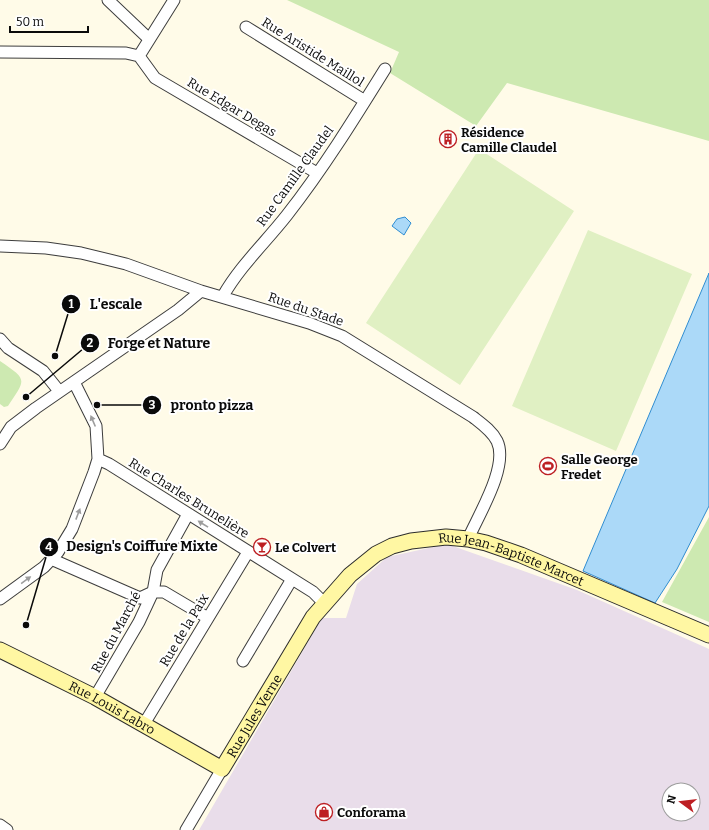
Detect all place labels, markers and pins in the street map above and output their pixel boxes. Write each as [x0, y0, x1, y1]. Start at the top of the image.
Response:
place label: Résidence Camille Claudel [461, 125, 557, 155]
building icon: Résidence Camille Claudel [438, 129, 458, 149]
callout: L'escale [61, 291, 150, 317]
callout: Forge et Nature [80, 330, 218, 356]
callout: pronto pizza [142, 392, 261, 418]
place label: Salle George Fredet [561, 452, 638, 482]
sports icon: Salle George Fredet [538, 456, 558, 476]
callout: Design's Coiffure Mixte [39, 534, 226, 560]
bar icon: Le Colvert [252, 537, 272, 557]
place label: Le Colvert [275, 540, 336, 555]
shop icon: Conforama [314, 802, 334, 822]
place label: Conforama [337, 805, 406, 820]

